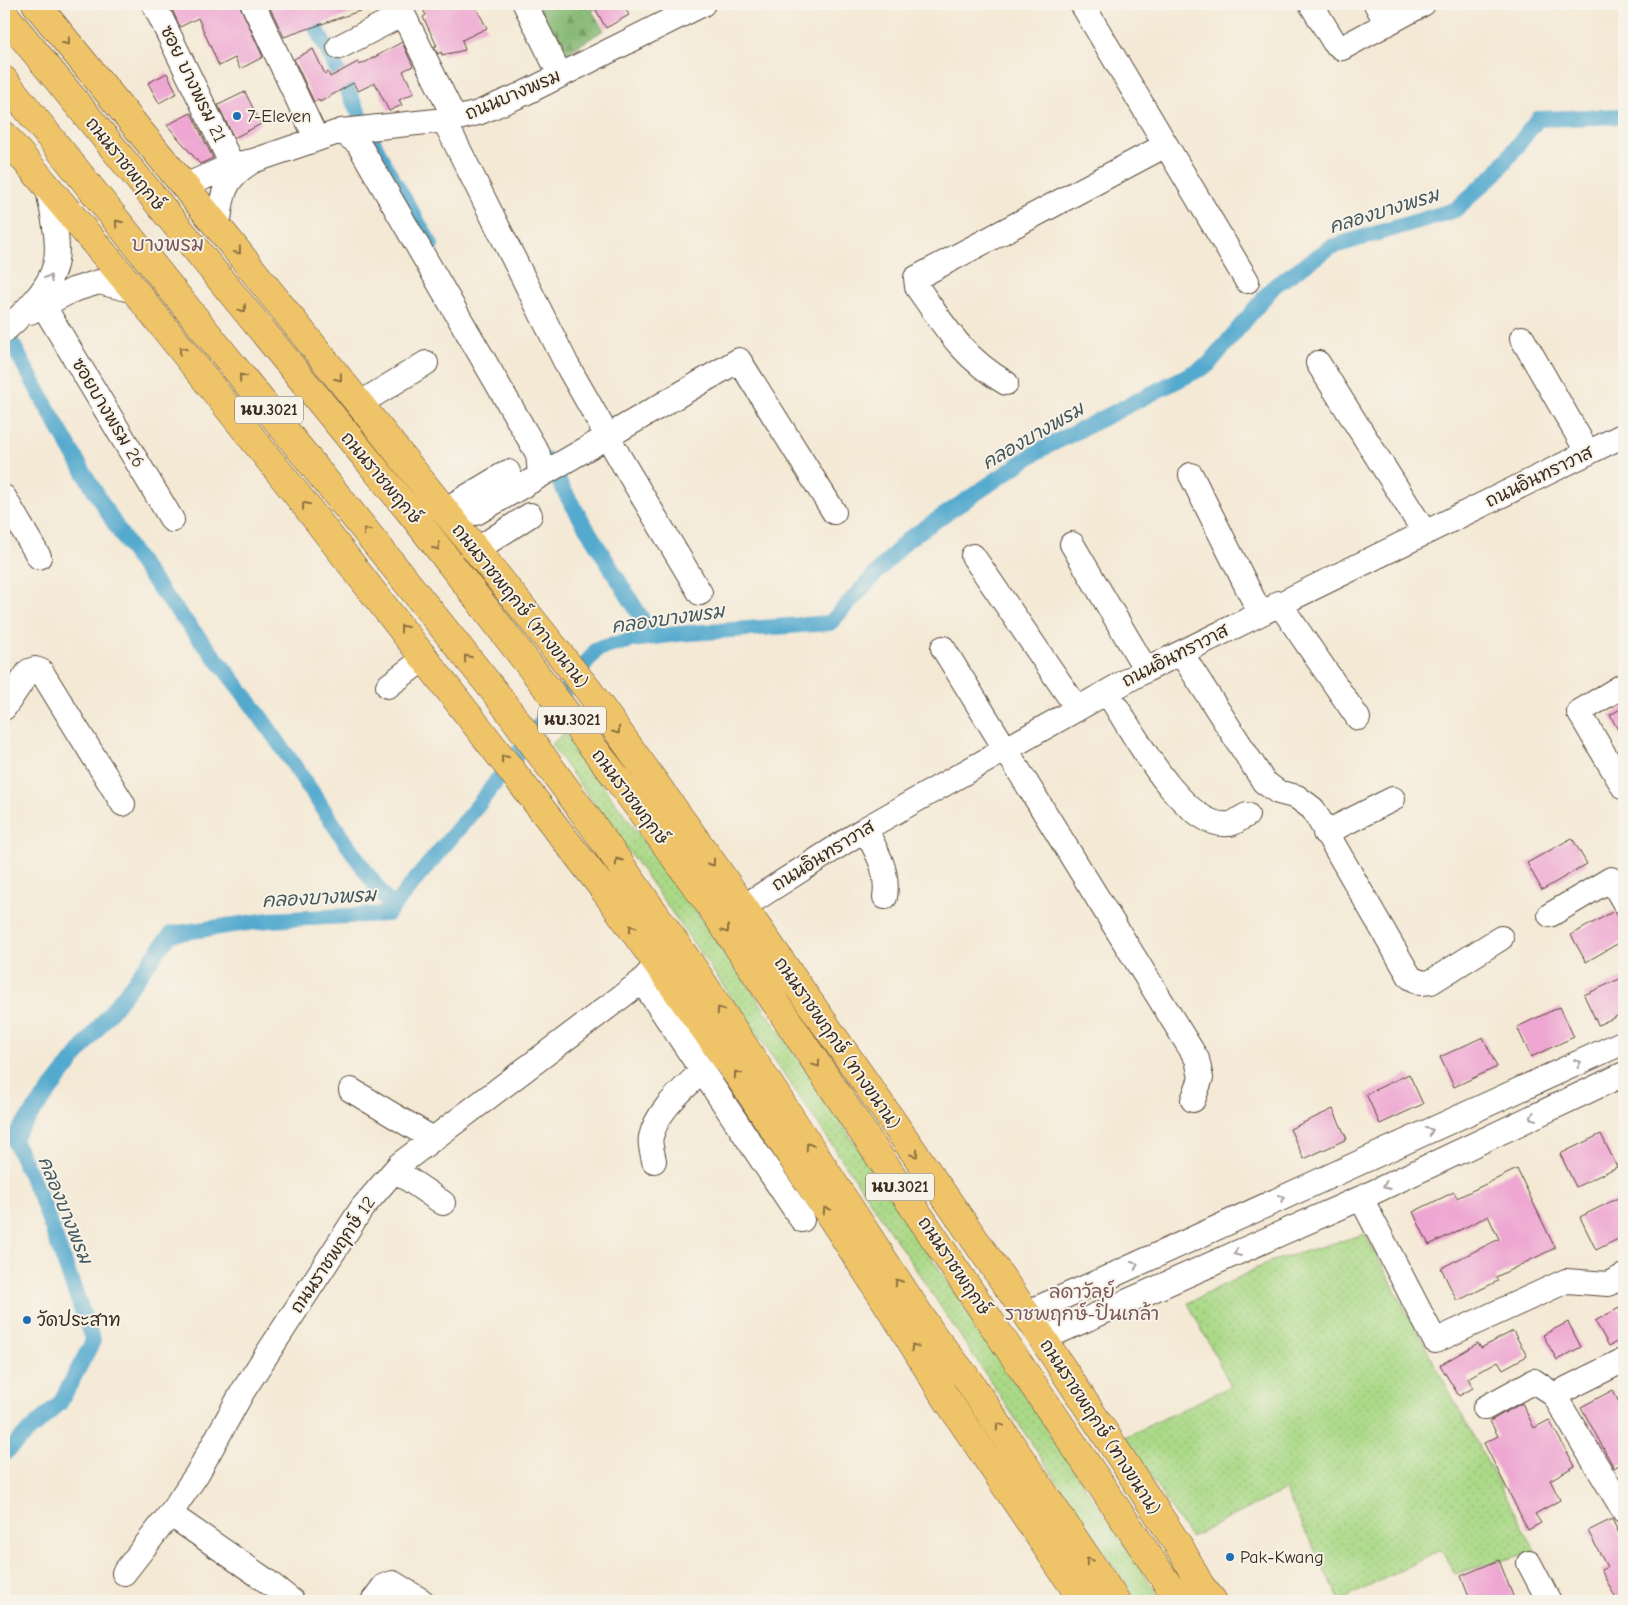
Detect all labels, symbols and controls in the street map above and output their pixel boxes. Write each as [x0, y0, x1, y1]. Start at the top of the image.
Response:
street label: ซอย บางพรม 21 [156, 22, 230, 146]
one-way arrow [62, 36, 71, 45]
street label: ถนนบางพรม [462, 65, 564, 125]
place label: 7-Eleven [247, 106, 311, 127]
marker: 7-Eleven [231, 110, 243, 122]
street label: ถนนราชพฤกษ์ [80, 111, 171, 216]
water label: คลองบางพรม [1326, 183, 1443, 238]
one-way arrow [115, 220, 124, 229]
district label: บางพรม [132, 233, 204, 256]
one-way arrow [232, 245, 240, 254]
one-way arrow [43, 274, 53, 283]
one-way arrow [238, 304, 247, 313]
one-way arrow [178, 347, 187, 356]
street label: ซอยบางพรม 26 [67, 355, 149, 471]
one-way arrow [334, 372, 342, 381]
one-way arrow [240, 374, 248, 383]
road number: นบ.3021 [235, 396, 303, 424]
water label: คลองบางพรม [978, 397, 1089, 474]
street label: ถนนราชพฤกษ์ [336, 426, 428, 529]
street label: ถนนอินทราวาส [1482, 441, 1597, 512]
one-way arrow [302, 501, 311, 510]
street label: ถนนราชพฤกษ์ (ทางขนาน) [447, 518, 595, 693]
one-way arrow [363, 528, 371, 537]
one-way arrow [432, 541, 440, 550]
water label: คลองบางพรม [610, 600, 727, 638]
street label: ถนนอินทราวาส [1118, 619, 1233, 692]
one-way arrow [401, 625, 409, 634]
one-way arrow [465, 655, 473, 664]
road number: นบ.3021 [538, 706, 606, 734]
one-way arrow [611, 725, 620, 735]
street label: ถนนราชพฤกษ์ [587, 743, 675, 850]
one-way arrow [501, 755, 509, 764]
street label: ถนนอินทราวาส [768, 815, 879, 896]
one-way arrow [615, 857, 624, 867]
one-way arrow [706, 857, 715, 867]
water label: คลองบางพรม [262, 884, 378, 912]
one-way arrow [720, 924, 729, 933]
one-way arrow [630, 925, 638, 934]
street label: ถนนราชพฤกษ์ (ทางขนาน) [769, 951, 907, 1134]
one-way arrow [717, 1006, 726, 1015]
one-way arrow [811, 1058, 820, 1068]
one-way arrow [1573, 1059, 1582, 1069]
one-way arrow [734, 1070, 743, 1080]
one-way arrow [1529, 1111, 1538, 1121]
one-way arrow [1425, 1126, 1434, 1137]
one-way arrow [806, 1142, 815, 1151]
one-way arrow [909, 1149, 918, 1158]
water label: คลองบางพรม [33, 1153, 97, 1268]
road number: นบ.3021 [866, 1174, 934, 1200]
one-way arrow [1382, 1180, 1391, 1190]
street label: ถนนราชพฤกษ์ 12 [284, 1191, 381, 1318]
one-way arrow [1277, 1194, 1286, 1204]
one-way arrow [822, 1207, 832, 1216]
street label: ถนนราชพฤกษ์ [913, 1211, 997, 1320]
one-way arrow [1233, 1247, 1242, 1258]
one-way arrow [1130, 1261, 1139, 1272]
one-way arrow [894, 1278, 904, 1287]
district label: ลดาวัลย์ ราชพฤกษ์-ปิ่นเกล้า [1005, 1279, 1159, 1326]
place label: วัดประสาท [37, 1309, 121, 1331]
marker: วัดประสาท [21, 1314, 33, 1326]
street label: ถนนราชพฤกษ์ (ทางขนาน) [1035, 1334, 1167, 1519]
one-way arrow [911, 1343, 921, 1352]
one-way arrow [996, 1422, 1005, 1432]
place label: Pak-Kwang [1240, 1547, 1324, 1568]
marker: Pak-Kwang [1224, 1551, 1236, 1563]
one-way arrow [1086, 1557, 1095, 1567]

